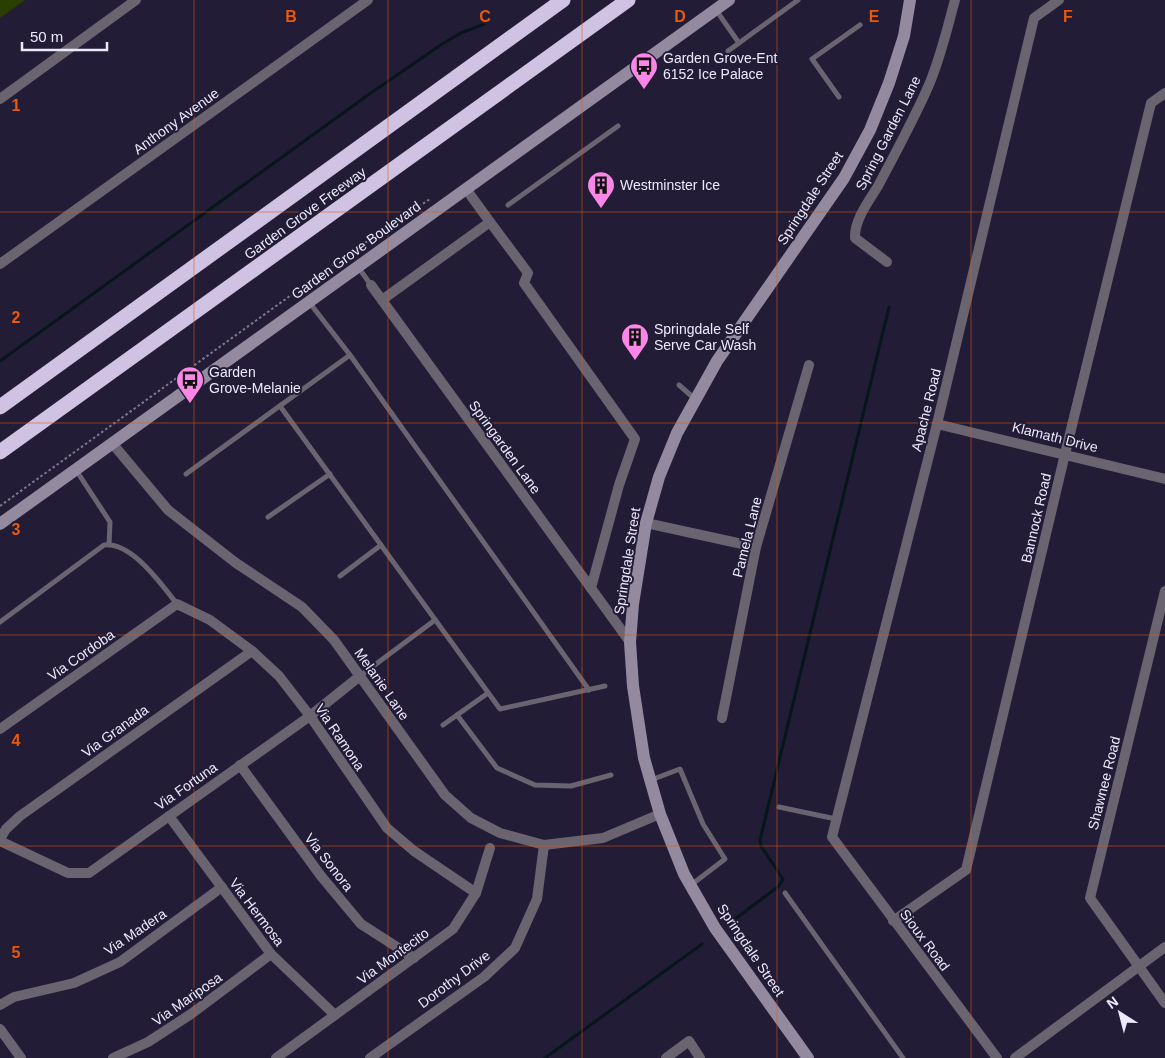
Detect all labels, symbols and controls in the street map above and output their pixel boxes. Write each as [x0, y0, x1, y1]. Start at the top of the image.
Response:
text: B [285, 8, 297, 25]
text: C [479, 8, 491, 25]
text: D [674, 8, 686, 25]
text: E [869, 8, 880, 25]
text: F [1063, 8, 1073, 25]
scale bar [22, 20, 108, 52]
text: 50 m [30, 28, 63, 45]
place label: Garden Grove-Ent 6152 Ice Palace [663, 50, 777, 82]
bus stop icon: Garden Grove-Ent 6152 Ice Palace [629, 51, 659, 90]
street label: Spring Garden Lane [852, 73, 924, 193]
street label: Anthony Avenue [130, 85, 222, 157]
text: 1 [12, 97, 21, 114]
street label: Springdale Street [774, 148, 846, 248]
street label: Garden Grove Freeway [241, 164, 369, 262]
building icon: Westminster Ice [586, 170, 616, 209]
place label: Westminster Ice [620, 177, 720, 193]
street label: Garden Grove Boulevard [288, 198, 424, 302]
text: 2 [12, 309, 21, 326]
place label: Springdale Self Serve Car Wash [654, 321, 756, 353]
building icon: Springdale Self Serve Car Wash [620, 322, 650, 361]
place label: Garden Grove-Melanie [209, 364, 301, 396]
bus stop icon: Garden Grove-Melanie [175, 365, 205, 404]
street label: Apache Road [908, 367, 944, 453]
street label: Springarden Lane [466, 397, 544, 497]
street label: Klamath Drive [1010, 419, 1100, 455]
street label: Bannock Road [1018, 471, 1054, 565]
street label: Pamela Lane [729, 495, 765, 579]
street label: Springdale Street [611, 506, 643, 616]
text: 3 [12, 521, 21, 538]
street label: Via Cordoba [45, 626, 118, 684]
street label: Melanie Lane [351, 645, 413, 723]
street label: Via Granada [79, 701, 152, 761]
street label: Via Ramona [312, 701, 368, 773]
text: 4 [12, 732, 21, 749]
street label: Shawnee Road [1085, 735, 1123, 831]
street label: Via Fortuna [152, 759, 220, 813]
street label: Via Sonora [301, 830, 357, 894]
street label: Via Hermosa [226, 875, 288, 949]
street label: Springdale Street [714, 901, 788, 999]
street label: Via Madera [101, 905, 169, 959]
street label: Sioux Road [897, 906, 953, 974]
street label: Via Montecito [354, 925, 432, 987]
text: 5 [12, 944, 21, 961]
street label: Dorothy Drive [415, 947, 493, 1011]
street label: Via Mariposa [149, 969, 225, 1029]
north arrow [1095, 988, 1145, 1038]
text: N [1104, 993, 1121, 1012]

